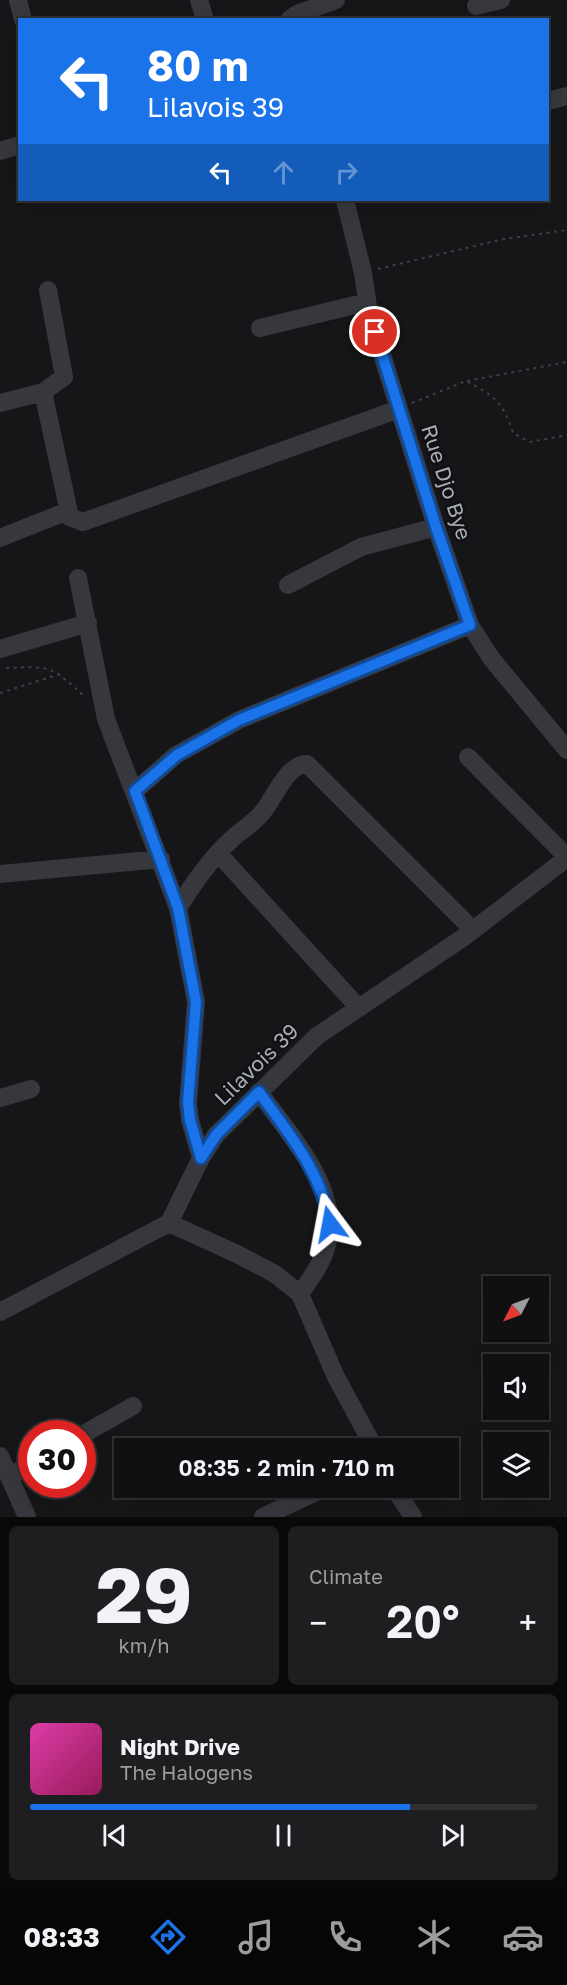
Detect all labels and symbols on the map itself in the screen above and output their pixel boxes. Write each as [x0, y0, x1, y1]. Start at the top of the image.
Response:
pin [349, 306, 400, 357]
street label: Rue Djo Bye [416, 421, 478, 543]
street label: Lilavois 39 [209, 1018, 303, 1110]
position arrow [298, 1192, 362, 1256]
north arrow [483, 1276, 549, 1342]
speed limit sign: 30 [18, 1420, 96, 1498]

